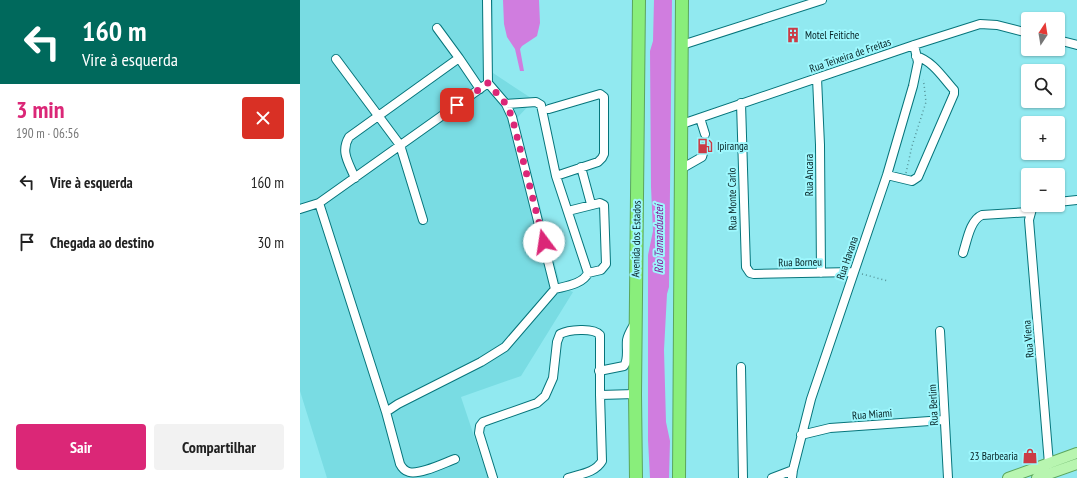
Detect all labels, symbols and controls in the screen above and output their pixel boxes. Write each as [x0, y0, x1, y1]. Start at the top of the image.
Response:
text: 160 m [82, 12, 146, 49]
north arrow [1021, 12, 1065, 56]
map controls [1021, 12, 1065, 212]
icon: left [16, 16, 68, 68]
building icon: Motel Feitiche [784, 26, 802, 44]
place label: Motel Feitiche [805, 28, 860, 42]
street label: Rua Teixeira de Freitas [807, 34, 893, 76]
text: Vire à esquerda [82, 48, 178, 71]
button: search [1021, 64, 1065, 108]
pin [440, 88, 474, 122]
text: 3 min [16, 94, 64, 125]
icon: arrive [446, 94, 468, 116]
button: close [242, 97, 284, 139]
button: + [1021, 116, 1065, 160]
text: 190 m · 06:56 [16, 125, 79, 142]
fuel station icon: Ipiranga [696, 137, 714, 155]
place label: Ipiranga [717, 139, 748, 153]
street label: Rua Ancara [802, 154, 816, 196]
street label: Rua Monte Carlo [724, 167, 740, 231]
button: − [1021, 168, 1065, 212]
icon: left [16, 171, 38, 193]
text: Vire à esquerda [50, 173, 133, 192]
text: 160 m [251, 173, 284, 192]
street label: Avenida dos Estados [628, 200, 644, 278]
water label: Rio Tamanduateí [651, 202, 666, 273]
position arrow [523, 221, 565, 263]
icon: arrive [16, 231, 38, 253]
text: Chegada ao destino [50, 233, 154, 252]
text: 30 m [258, 233, 284, 252]
street label: Rua Havana [833, 234, 861, 282]
street label: Rua Borneu [778, 255, 822, 269]
street label: Rua Viena [1019, 320, 1037, 358]
street label: Rua Berlim [925, 384, 941, 426]
street label: Rua Miami [851, 406, 893, 422]
button: Sair [16, 424, 146, 470]
button: Compartilhar [154, 424, 284, 470]
shop icon: 23 Barbearia [1021, 447, 1039, 465]
place label: 23 Barbearia [970, 449, 1018, 463]

